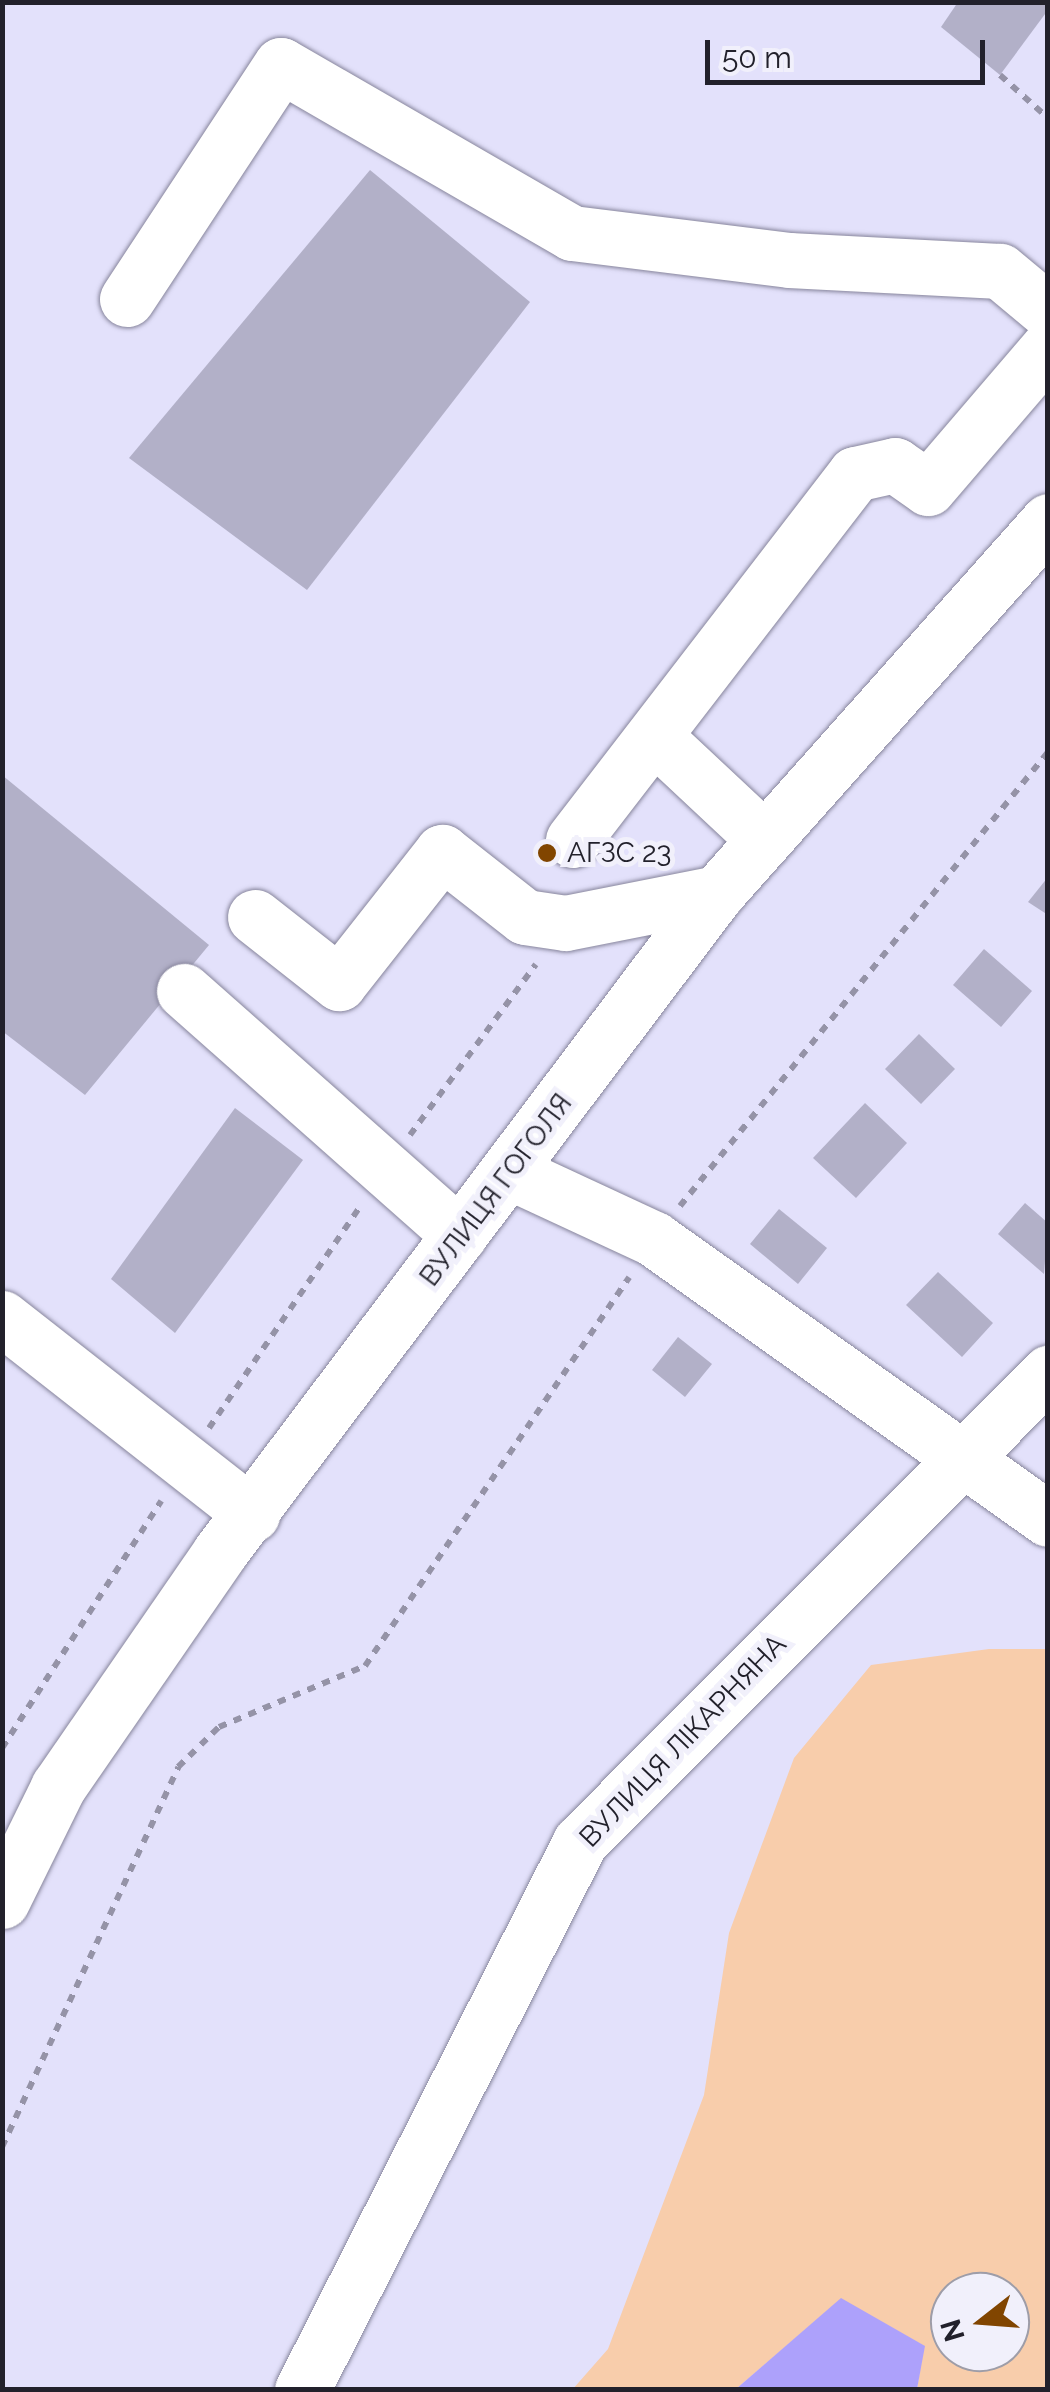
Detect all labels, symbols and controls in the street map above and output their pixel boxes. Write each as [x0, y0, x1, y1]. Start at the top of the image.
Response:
scale bar [710, 20, 990, 82]
text: 50 m [722, 40, 792, 75]
place label: АГЗС 23 [567, 836, 672, 870]
marker: АГЗС 23 [536, 842, 558, 864]
street label: ВУЛИЦЯ ГОГОЛЯ [413, 1087, 579, 1293]
street label: ВУЛИЦЯ ЛІКАРНЯНА [573, 1628, 793, 1854]
north arrow [930, 2272, 1030, 2372]
text: N [934, 2315, 972, 2345]

